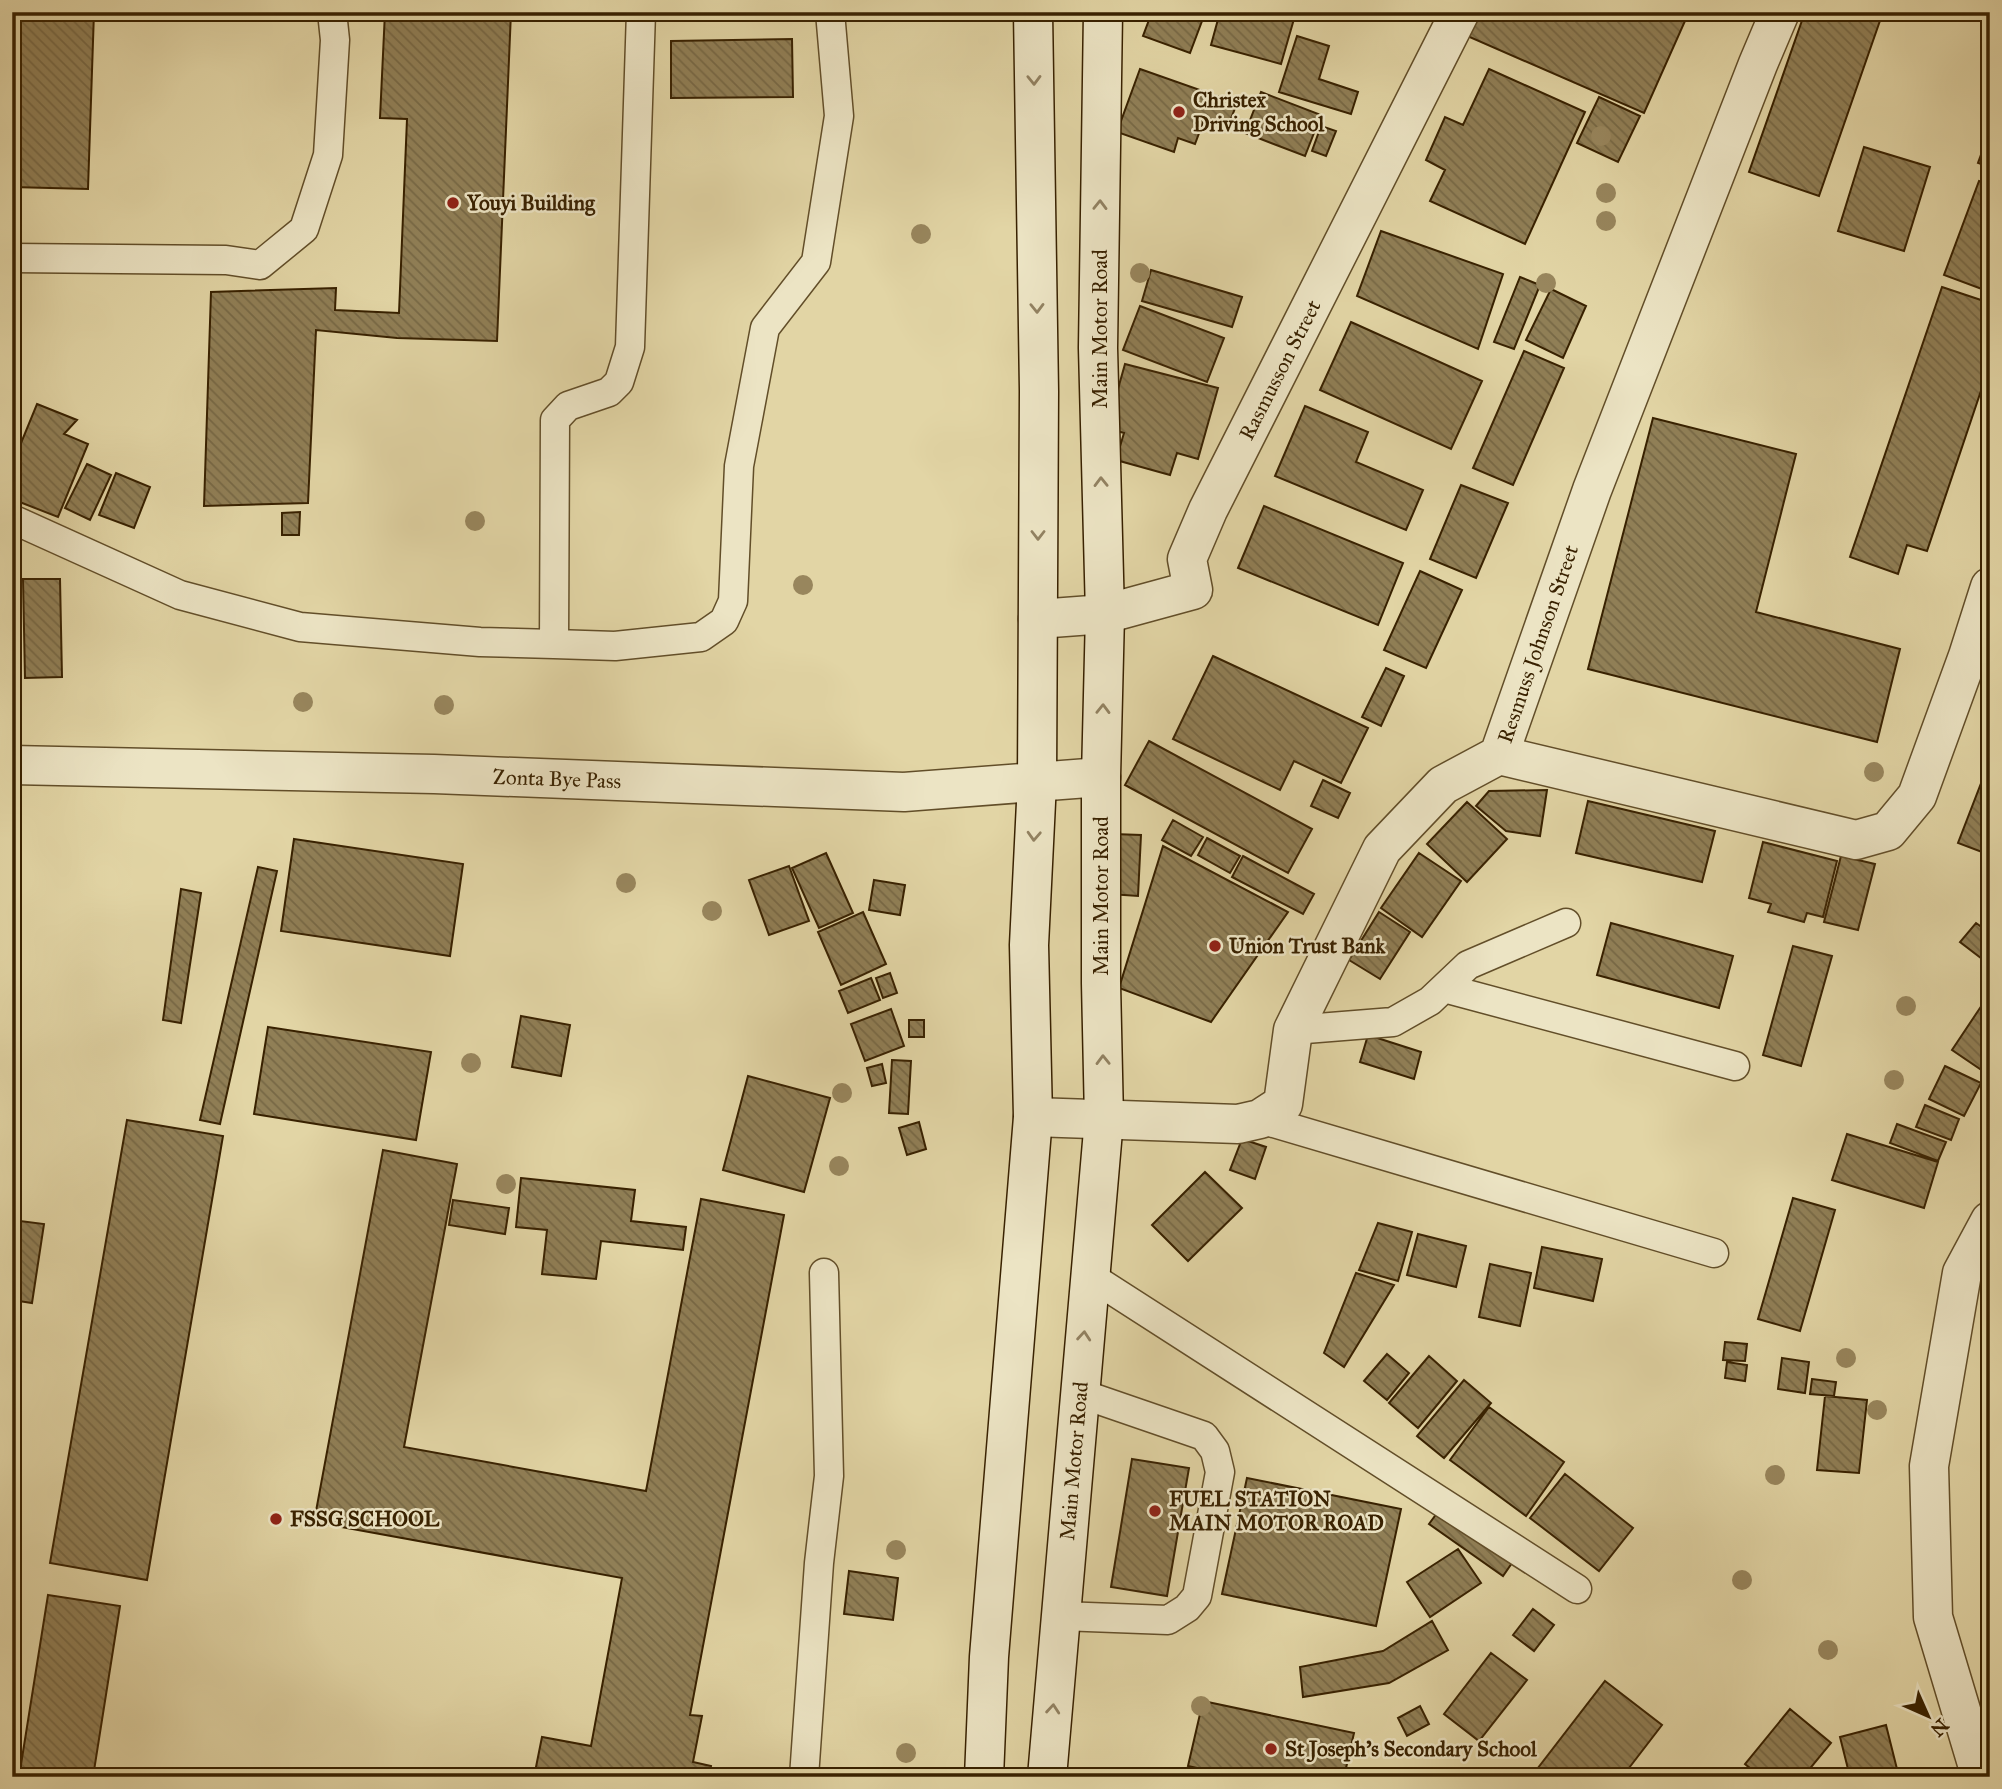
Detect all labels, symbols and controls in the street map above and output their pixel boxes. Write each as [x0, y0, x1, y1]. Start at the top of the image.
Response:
one-way arrow [1026, 76, 1042, 86]
place label: Christex Driving School [1193, 87, 1326, 137]
marker: Christex Driving School [1171, 104, 1187, 120]
place label: Youyi Building [466, 190, 596, 216]
marker: Youyi Building [445, 195, 461, 211]
one-way arrow [1092, 200, 1108, 210]
street label: Main Motor Road [1087, 249, 1113, 409]
street label: Rasmusson Street [1233, 295, 1327, 445]
one-way arrow [1030, 303, 1045, 314]
one-way arrow [1093, 476, 1109, 487]
one-way arrow [1030, 531, 1046, 541]
street label: Resmuss Johnson Street [1492, 541, 1584, 746]
one-way arrow [1095, 704, 1110, 715]
street label: Zonta Bye Pass [492, 764, 622, 794]
street label: Main Motor Road [1088, 816, 1114, 976]
one-way arrow [1027, 831, 1042, 842]
place label: Union Trust Bank [1229, 933, 1387, 959]
marker: Union Trust Bank [1207, 938, 1223, 954]
one-way arrow [1095, 1054, 1110, 1065]
one-way arrow [1076, 1330, 1091, 1341]
street label: Main Motor Road [1054, 1380, 1094, 1542]
place label: FUEL STATION MAIN MOTOR ROAD [1169, 1486, 1384, 1536]
marker: FUEL STATION MAIN MOTOR ROAD [1147, 1503, 1163, 1519]
place label: FSSG SCHOOL [290, 1506, 440, 1532]
marker: FSSG SCHOOL [268, 1511, 284, 1527]
north arrow [1894, 1680, 1964, 1750]
one-way arrow [1045, 1703, 1060, 1714]
text: N [1926, 1714, 1954, 1742]
place label: St Joseph's Secondary School [1285, 1736, 1538, 1763]
marker: St Joseph's Secondary School [1263, 1741, 1279, 1757]

